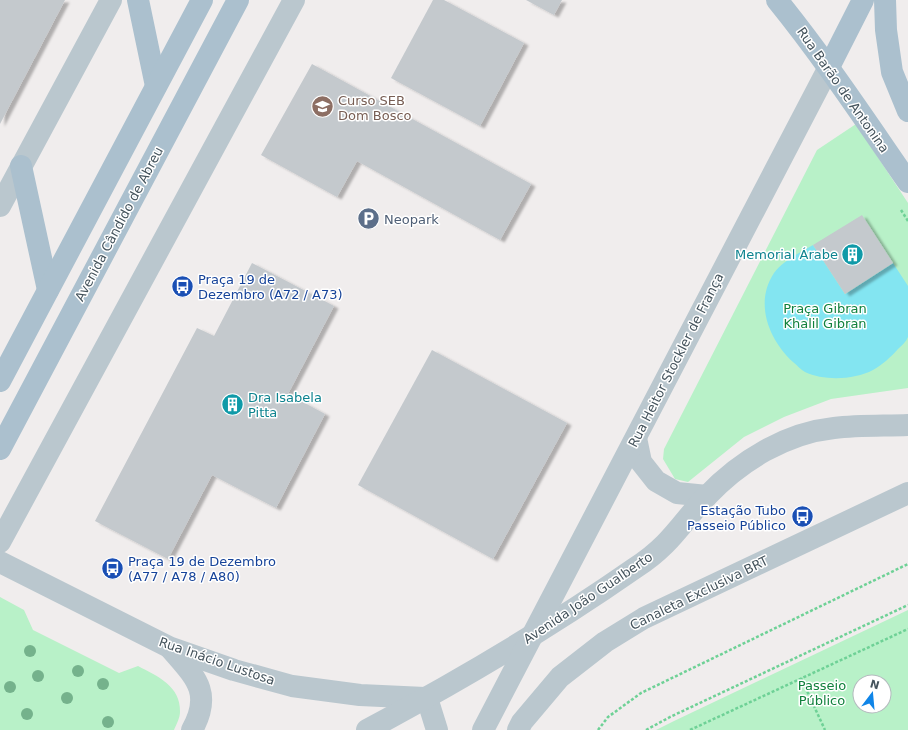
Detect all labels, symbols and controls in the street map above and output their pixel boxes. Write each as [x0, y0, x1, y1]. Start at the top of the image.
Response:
street label: Rua Barão de Antonina [794, 24, 892, 156]
place label: Curso SEB Dom Bosco [338, 93, 412, 123]
school or university icon: Curso SEB Dom Bosco [310, 94, 336, 120]
street label: Avenida Cândido de Abreu [72, 144, 166, 304]
parking icon: Neopark [356, 206, 382, 232]
place label: Neopark [384, 212, 439, 227]
building icon: Memorial Árabe [840, 241, 866, 267]
place label: Memorial Árabe [735, 247, 838, 262]
street label: Rua Heitor Stockler de França [625, 270, 727, 450]
place label: Praça 19 de Dezembro (A72 / A73) [198, 272, 343, 302]
bus stop icon: Praça 19 de Dezembro (A72 / A73) [169, 273, 195, 299]
park label: Praça Gibran Khalil Gibran [783, 301, 867, 331]
place label: Dra Isabela Pitta [248, 390, 322, 420]
building icon: Dra Isabela Pitta [219, 391, 245, 417]
place label: Estação Tubo Passeio Público [687, 503, 786, 533]
bus stop icon: Estação Tubo Passeio Público [789, 504, 815, 530]
street label: Avenida João Gualberto [521, 549, 655, 647]
street label: Canaleta Exclusiva BRT [627, 553, 771, 633]
place label: Praça 19 de Dezembro (A77 / A78 / A80) [128, 554, 276, 584]
bus stop icon: Praça 19 de Dezembro (A77 / A78 / A80) [100, 555, 126, 581]
street label: Rua Inácio Lustosa [157, 634, 277, 688]
north arrow [852, 674, 892, 714]
text: N [868, 677, 881, 692]
park label: Passeio Público [798, 678, 846, 708]

